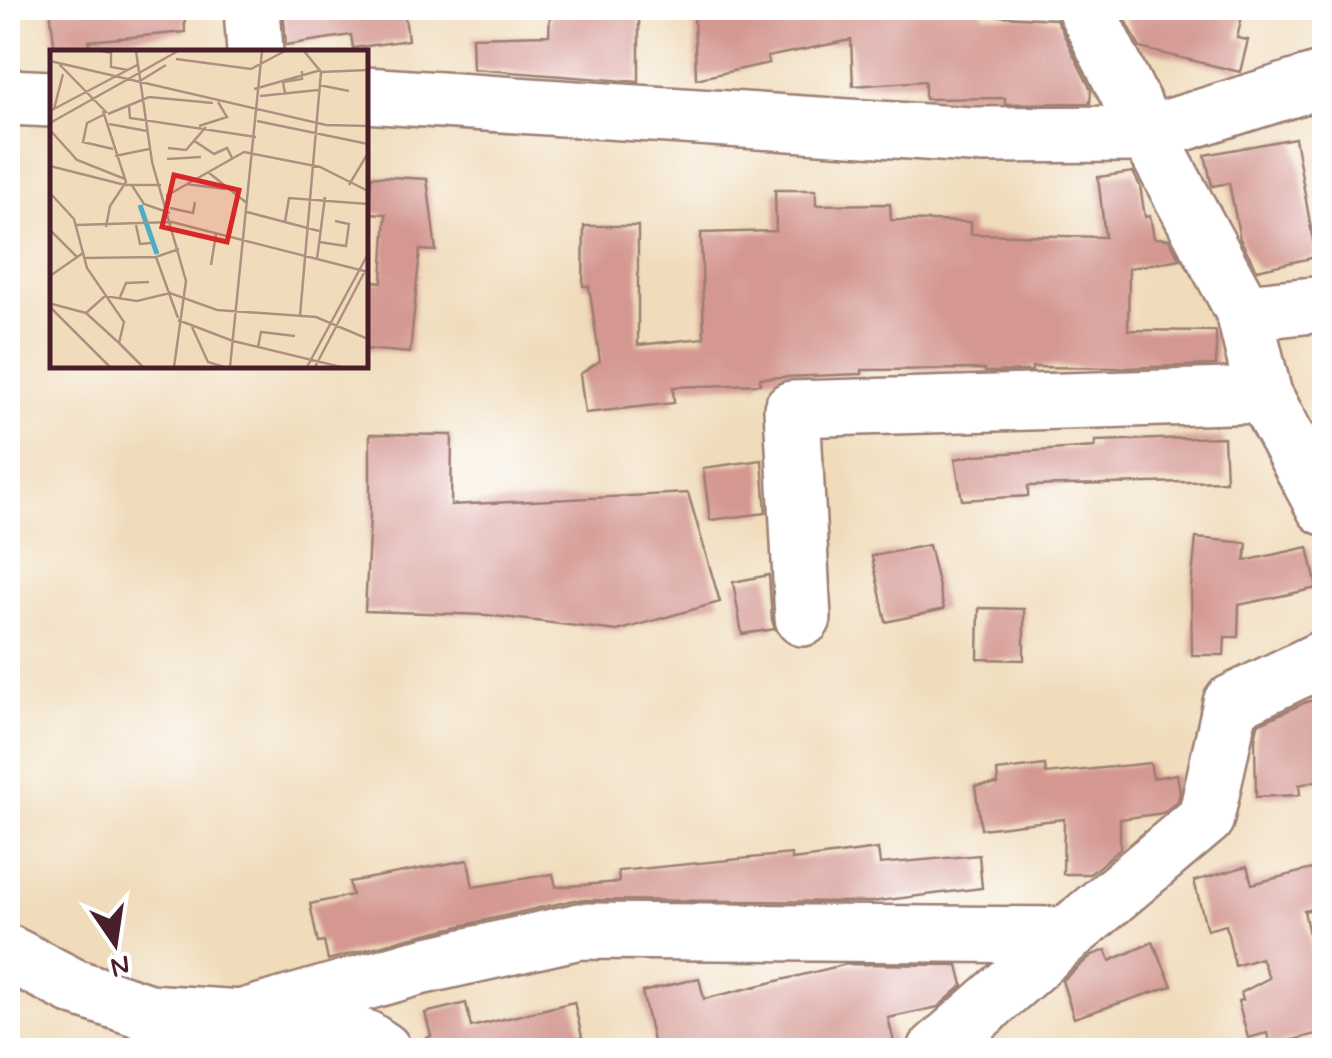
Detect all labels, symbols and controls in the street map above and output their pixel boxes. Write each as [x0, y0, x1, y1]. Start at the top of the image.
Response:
inset map [50, 50, 368, 368]
north arrow [65, 893, 165, 993]
text: N [107, 945, 133, 985]

